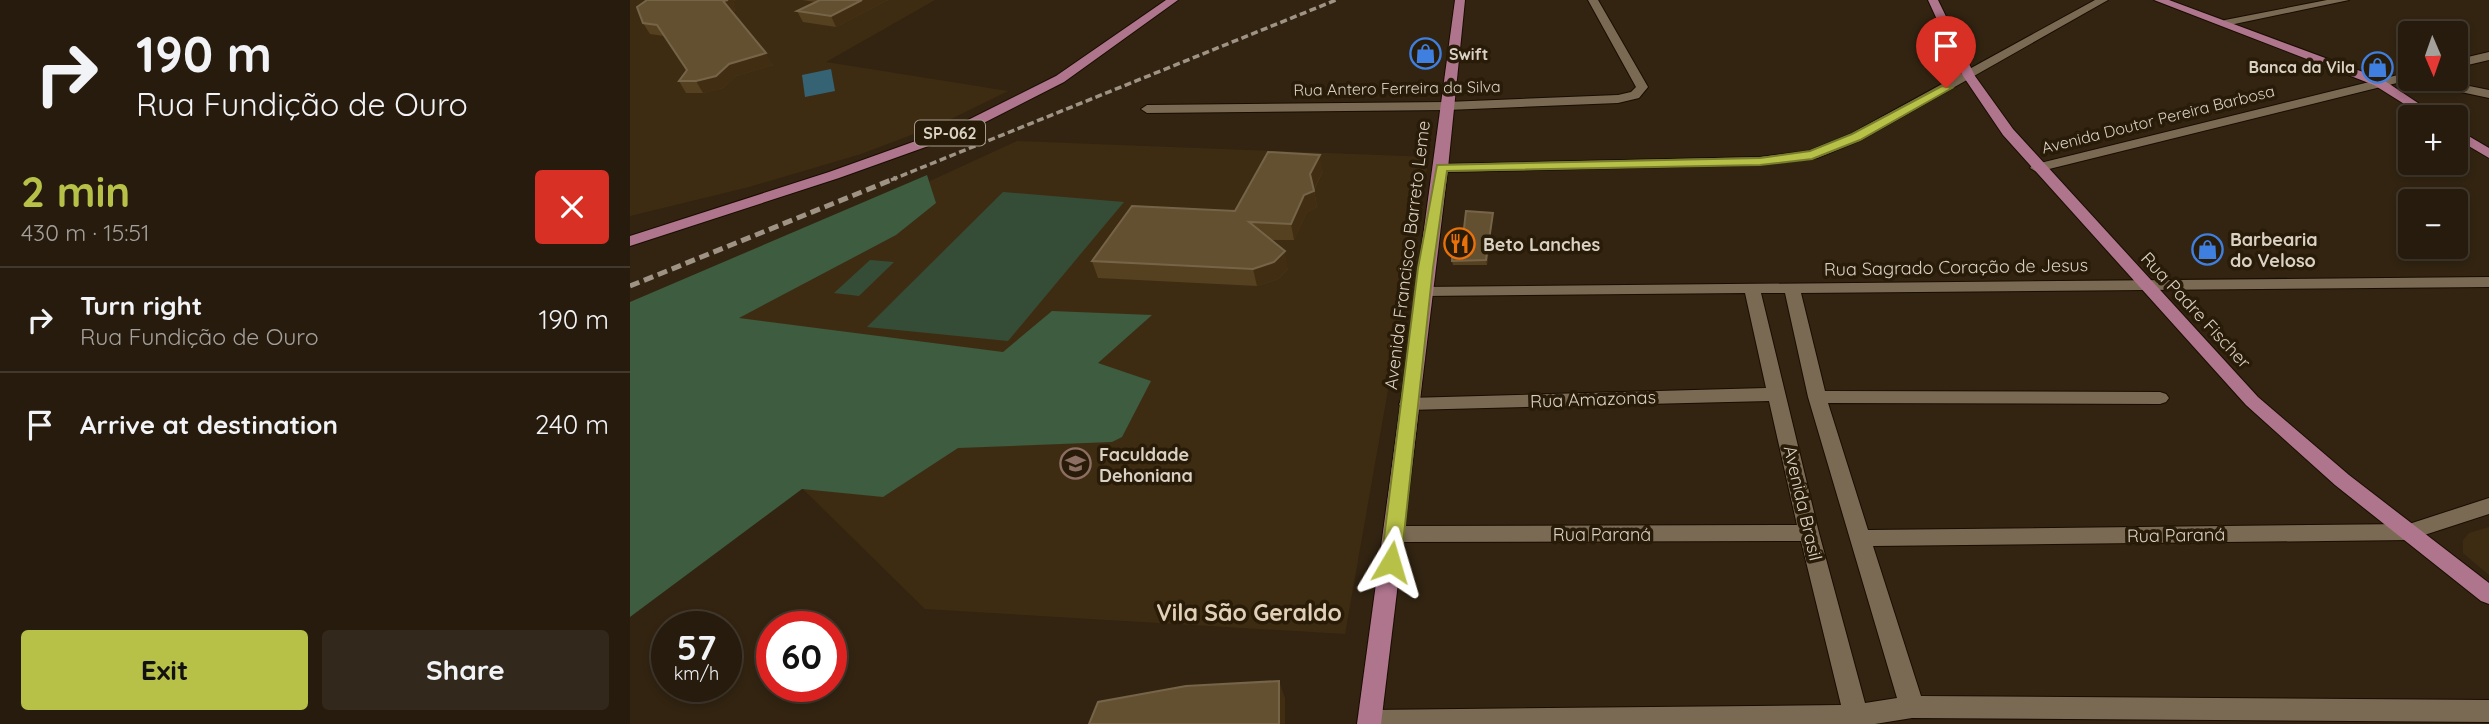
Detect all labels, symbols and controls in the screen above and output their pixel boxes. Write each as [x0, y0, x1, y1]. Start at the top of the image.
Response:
pin [1916, 16, 1976, 88]
north arrow [2398, 21, 2468, 91]
map controls [2398, 21, 2468, 259]
text: 190 m [136, 23, 272, 84]
icon: arrive [1927, 27, 1965, 65]
icon: right [21, 28, 112, 119]
shop icon: Swift [1409, 37, 1443, 71]
place label: Swift [1449, 44, 1488, 64]
shop icon: Banca da Vila [2361, 50, 2395, 84]
place label: Banca da Vila [2249, 57, 2355, 77]
street label: Rua Antero Ferreira da Silva [1293, 76, 1501, 100]
street label: Avenida Doutor Pereira Barbosa [2039, 80, 2277, 158]
text: Rua Fundição de Ouro [136, 84, 468, 124]
button: + [2398, 105, 2468, 175]
street label: Avenida Francisco Barreto Leme [1379, 119, 1435, 391]
road number: SP-062 [915, 120, 985, 146]
text: 2 min [21, 165, 130, 218]
button: close [535, 170, 609, 244]
button: − [2398, 189, 2468, 259]
text: 430 m · 15:51 [21, 218, 150, 247]
restaurant icon: Beto Lanches [1443, 227, 1477, 261]
place label: Barbearia do Veloso [2230, 228, 2318, 272]
shop icon: Barbearia do Veloso [2190, 232, 2224, 266]
place label: Beto Lanches [1483, 233, 1601, 256]
street label: Rua Padre Fischer [2136, 247, 2256, 373]
street label: Rua Sagrado Coração de Jesus [1824, 253, 2088, 281]
text: Turn right [80, 289, 202, 322]
icon: right [21, 301, 59, 339]
text: 190 m [539, 303, 609, 336]
text: Rua Fundição de Ouro [80, 322, 319, 351]
street label: Rua Amazonas [1530, 385, 1656, 413]
icon: arrive [21, 406, 59, 444]
text: Arrive at destination [80, 408, 338, 441]
text: 240 m [535, 408, 609, 441]
place label: Faculdade Dehoniana [1099, 443, 1193, 487]
street label: Avenida Brasil [1779, 443, 1827, 563]
school or university icon: Faculdade Dehoniana [1059, 447, 1093, 481]
street label: Rua Paraná [1553, 523, 1651, 546]
street label: Rua Paraná [2127, 523, 2225, 547]
position arrow [1354, 525, 1428, 599]
district label: Vila São Geraldo [1156, 598, 1342, 627]
speed limit sign: 60 [756, 611, 847, 702]
text: 57 [677, 625, 716, 669]
button: Exit [21, 630, 308, 710]
button: Share [322, 630, 609, 710]
text: km/h [674, 662, 719, 685]

